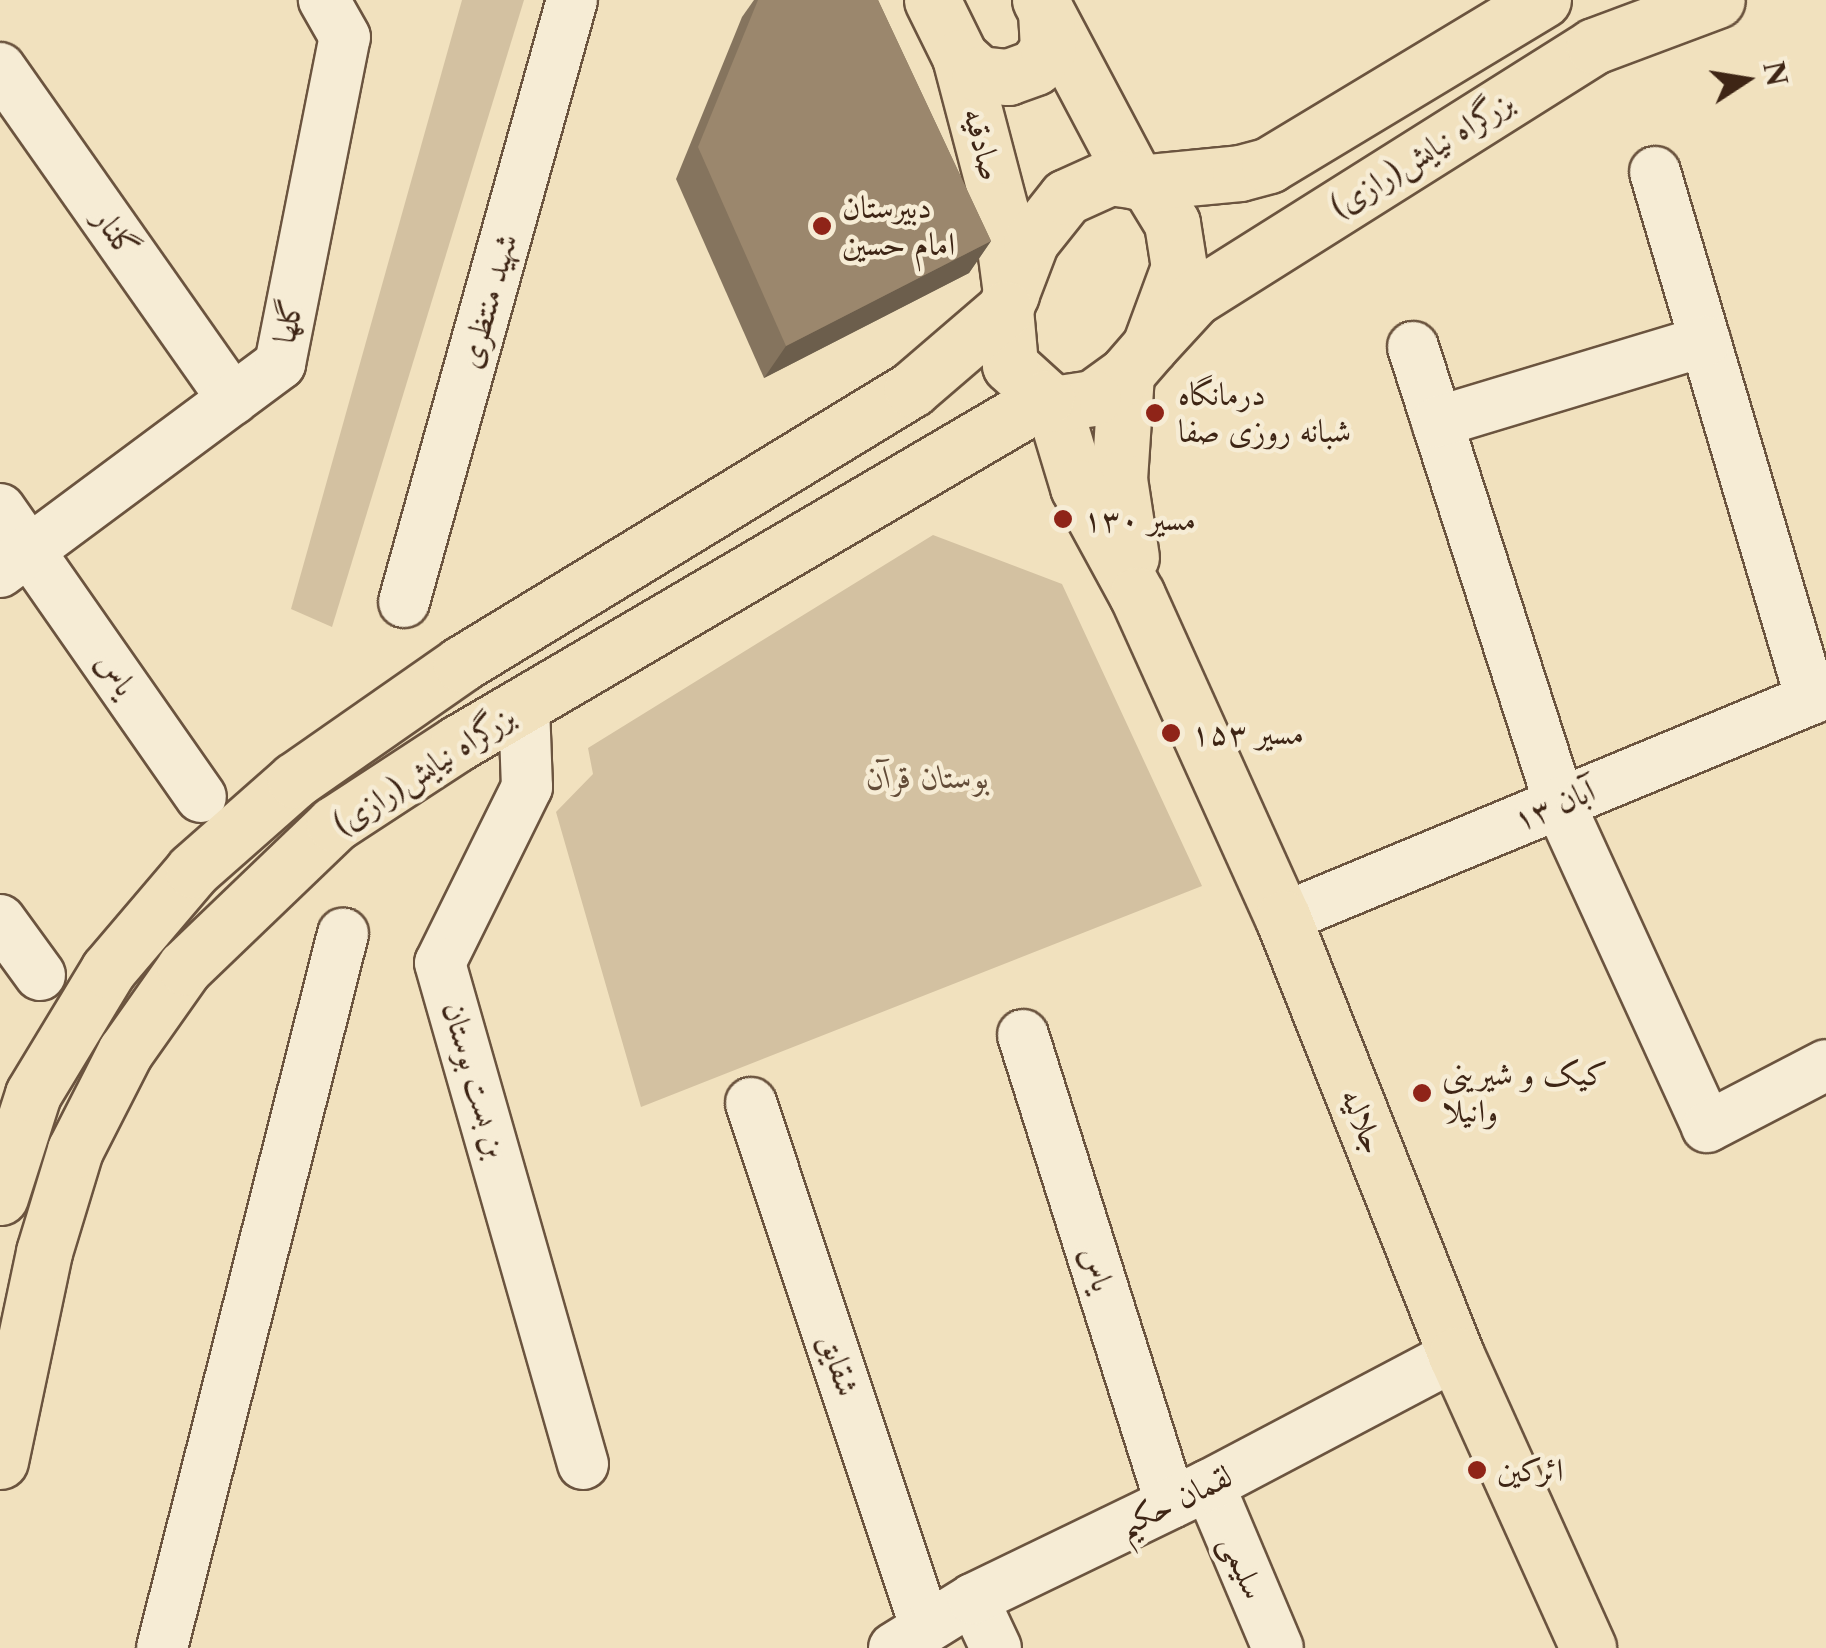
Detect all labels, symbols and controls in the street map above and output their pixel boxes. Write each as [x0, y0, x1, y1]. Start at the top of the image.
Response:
north arrow [1696, 30, 1796, 130]
text: N [1756, 58, 1795, 89]
street label: بزرگراه نیایش(رازی) [1323, 82, 1521, 226]
street label: صادقیه [955, 104, 1011, 184]
place label: دبیرستان امام حسین [842, 189, 955, 264]
street label: گلنار [85, 200, 147, 266]
marker: دبیرستان امام حسین [811, 215, 833, 237]
street label: شهید منتظری [450, 229, 526, 373]
street label: گلها [265, 295, 311, 347]
place label: درمانگاه شبانه روزی صفا [1178, 376, 1351, 451]
marker: درمانگاه شبانه روزی صفا [1142, 400, 1168, 426]
place label: مسیر ۱۳۰ [1083, 500, 1196, 538]
marker: مسیر ۱۳۰ [1052, 508, 1074, 530]
street label: یاس [87, 644, 145, 704]
street label: بزرگراه نیایش(رازی) [326, 697, 522, 843]
place label: مسیر ۱۵۳ [1191, 714, 1304, 752]
marker: مسیر ۱۵۳ [1160, 722, 1182, 744]
park label: بوستان قرآن [866, 758, 990, 796]
street label: ۱۳ آبان [1508, 771, 1600, 839]
street label: بن بست بوستان [434, 997, 516, 1163]
place label: کیک و شیرینی وانیلا [1442, 1056, 1608, 1131]
marker: کیک و شیرینی وانیلا [1411, 1082, 1433, 1104]
street label: جلالیه [1333, 1083, 1393, 1159]
street label: یاس [1072, 1242, 1122, 1296]
street label: شقایق [811, 1329, 867, 1401]
place label: ائرکین [1497, 1451, 1564, 1489]
street label: لقمان حکیم [1111, 1457, 1239, 1545]
marker: ائرکین [1466, 1459, 1488, 1481]
street label: سلیمی [1212, 1529, 1274, 1605]

